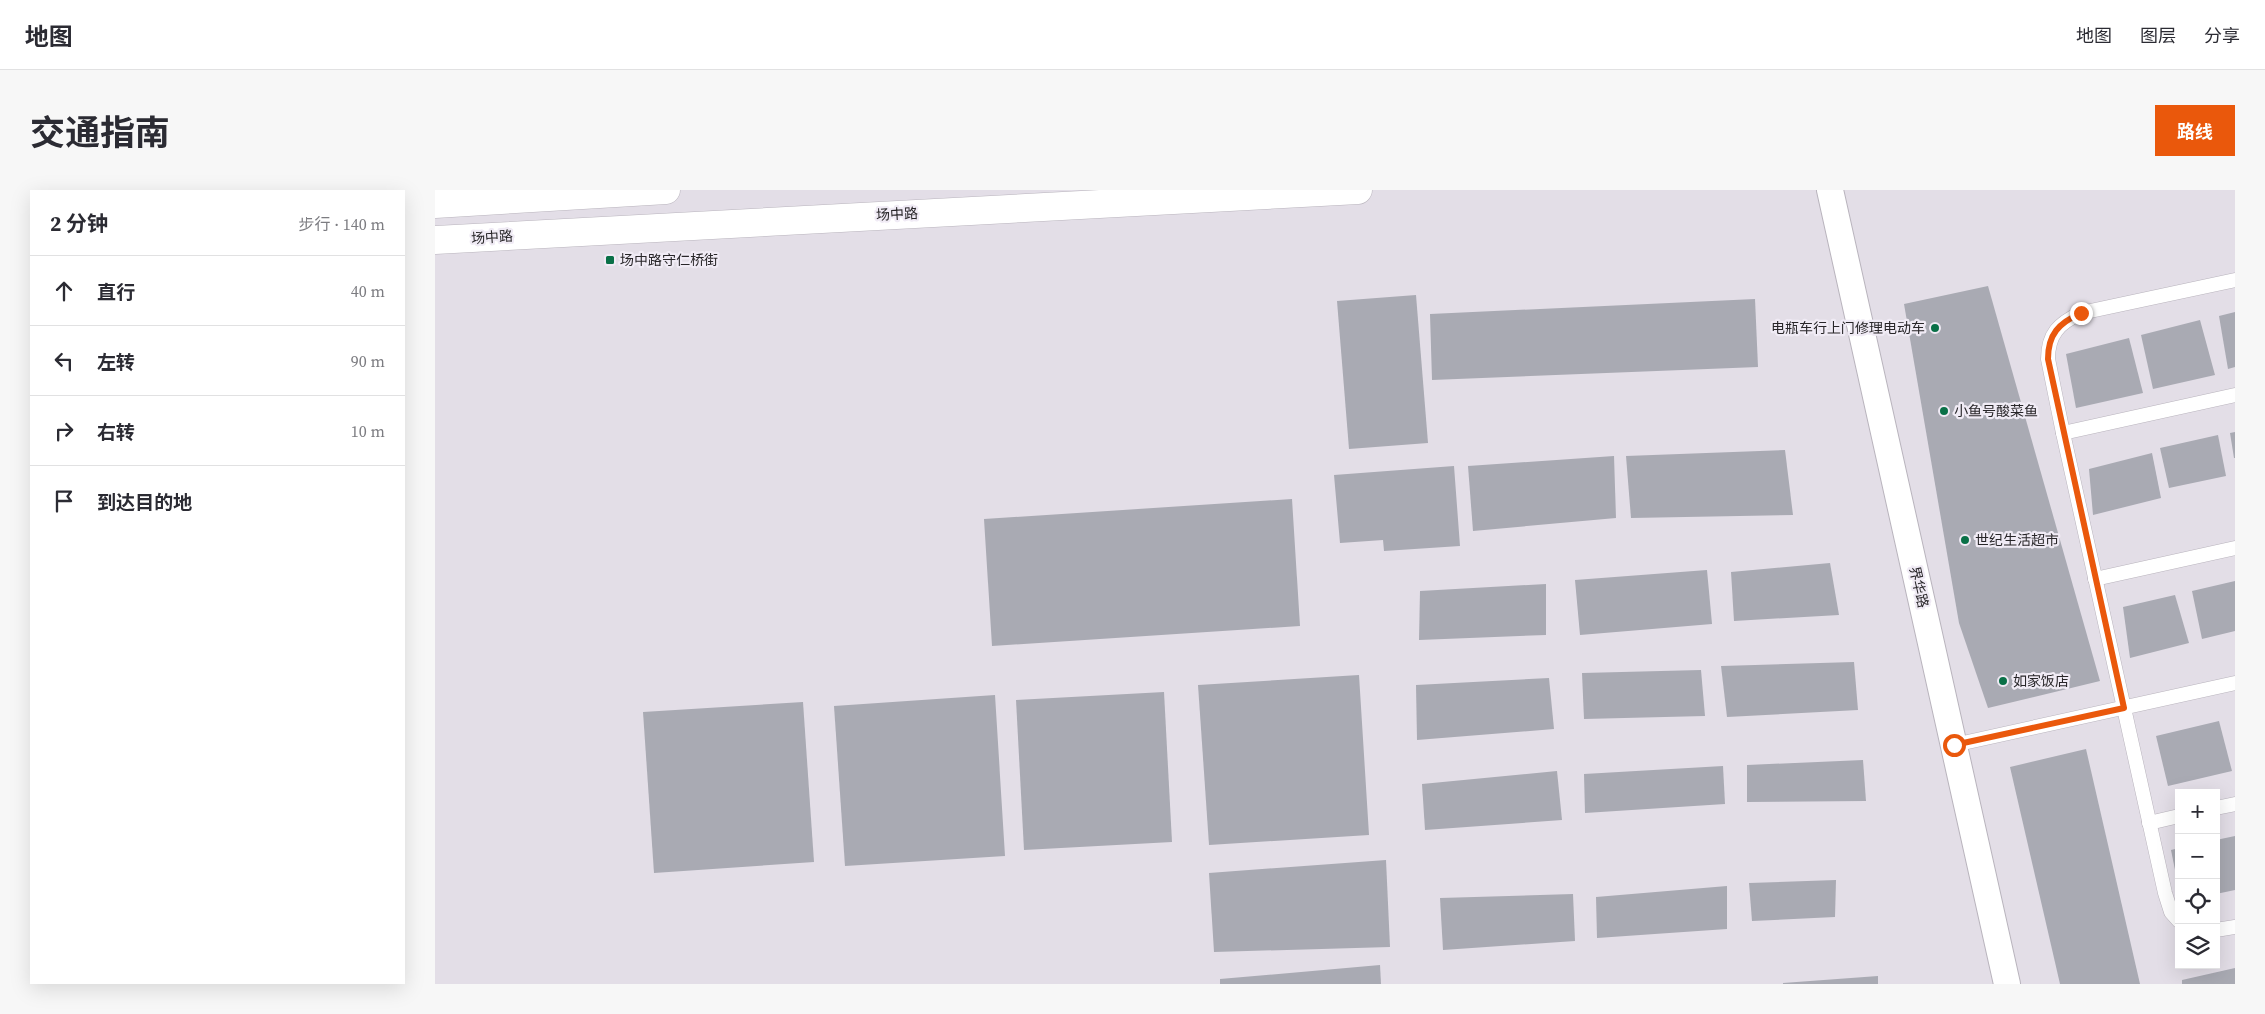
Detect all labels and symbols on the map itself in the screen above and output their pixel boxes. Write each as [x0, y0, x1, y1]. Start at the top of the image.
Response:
street label: 场中路 [876, 203, 918, 225]
street label: 场中路 [470, 226, 514, 248]
place label: 场中路守仁桥街 [620, 250, 718, 270]
marker: 场中路守仁桥街 [604, 254, 616, 266]
route end [2070, 302, 2093, 325]
place label: 电瓶车行上门修理电动车 [1771, 318, 1925, 338]
marker: 电瓶车行上门修理电动车 [1929, 322, 1941, 334]
place label: 小鱼号酸菜鱼 [1954, 401, 2038, 421]
marker: 小鱼号酸菜鱼 [1938, 405, 1950, 417]
place label: 世纪生活超市 [1975, 530, 2059, 550]
marker: 世纪生活超市 [1959, 534, 1971, 546]
street label: 界华路 [1905, 564, 1933, 610]
place label: 如家饭店 [2013, 671, 2069, 691]
marker: 如家饭店 [1997, 675, 2009, 687]
route start [1943, 734, 1966, 757]

